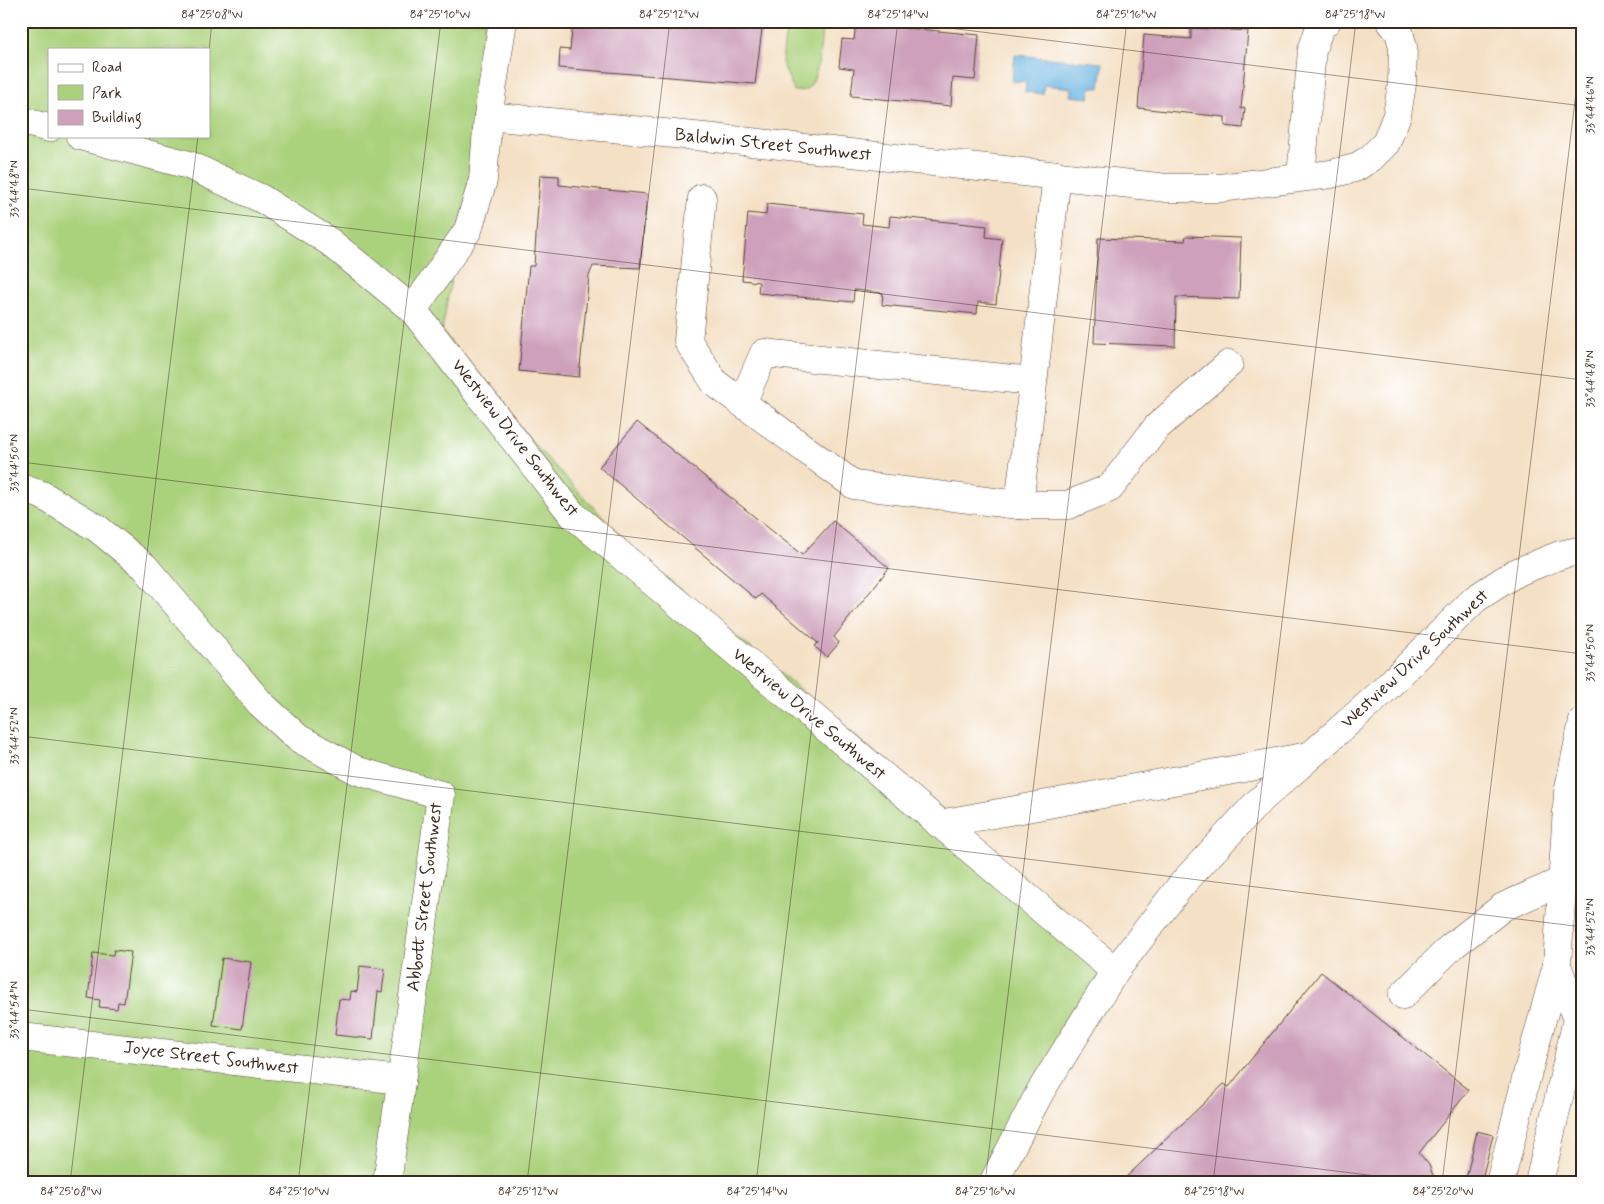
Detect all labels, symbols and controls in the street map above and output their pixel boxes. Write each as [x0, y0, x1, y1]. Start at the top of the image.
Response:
text: 84°25'08"W [181, 7, 243, 23]
text: 84°25'10"W [410, 7, 470, 23]
text: 84°25'12"W [639, 7, 699, 23]
text: 84°25'14"W [868, 7, 929, 23]
text: 84°25'16"W [1096, 7, 1156, 23]
text: 84°25'18"W [1325, 7, 1385, 23]
legend [48, 48, 210, 138]
text: Road [92, 58, 122, 78]
text: 33°44'46"N [1583, 76, 1599, 134]
text: Park [92, 84, 122, 104]
text: Building [92, 108, 142, 129]
street label: Baldwin Street Southwest [674, 123, 873, 167]
text: 33°44'48"N [7, 160, 23, 218]
text: 33°44'48"N [1583, 350, 1599, 408]
street label: Westview Drive Southwest [446, 354, 585, 522]
text: 33°44'50"N [7, 434, 23, 492]
street label: Westview Drive Southwest [1336, 584, 1495, 734]
text: 33°44'50"N [1583, 624, 1599, 682]
street label: Westview Drive Southwest [727, 642, 891, 786]
text: 33°44'52"N [7, 707, 23, 765]
street label: Abbott Street Southwest [401, 801, 449, 993]
text: 33°44'52"N [1583, 898, 1599, 956]
text: 33°44'54"N [7, 981, 23, 1039]
street label: Joyce Street Southwest [122, 1035, 300, 1081]
text: 84°25'08"W [40, 1184, 102, 1200]
text: 84°25'10"W [269, 1184, 329, 1200]
text: 84°25'12"W [498, 1184, 558, 1200]
text: 84°25'14"W [727, 1184, 788, 1200]
text: 84°25'16"W [955, 1184, 1015, 1200]
text: 84°25'18"W [1184, 1184, 1244, 1200]
text: 84°25'20"W [1413, 1184, 1474, 1200]

